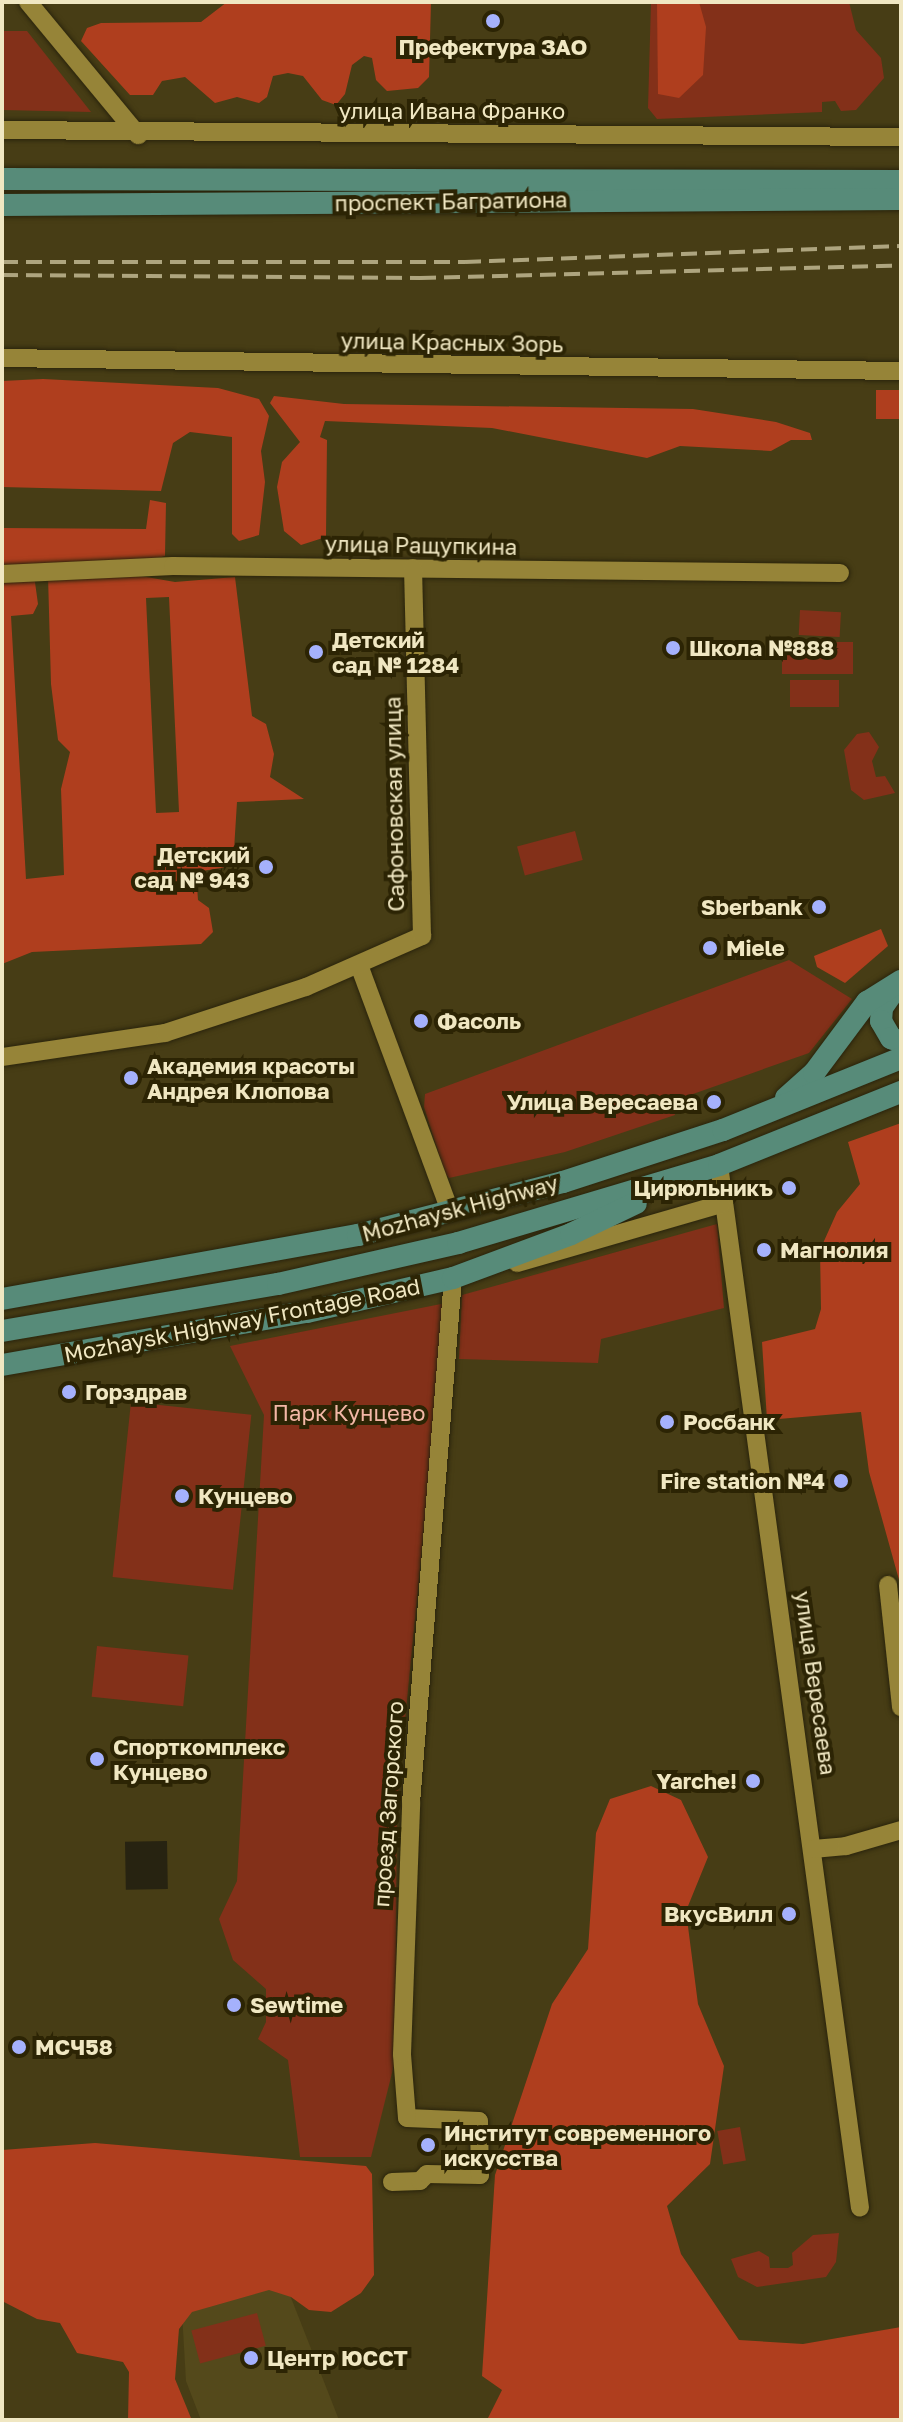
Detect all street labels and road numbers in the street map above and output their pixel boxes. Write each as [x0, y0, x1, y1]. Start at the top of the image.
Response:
street label: улица Ивана Франко [339, 98, 565, 124]
street label: проспект Багратиона [334, 186, 568, 216]
street label: улица Красных Зорь [340, 327, 564, 357]
street label: улица Ращупкина [325, 530, 517, 560]
street label: Сафоновская улица [379, 696, 409, 912]
street label: Mozhaysk Highway [359, 1169, 561, 1247]
street label: Mozhaysk Highway Frontage Road [62, 1272, 422, 1368]
street label: улица Вересаева [790, 1589, 842, 1777]
street label: проезд Загорского [368, 1700, 408, 1908]

